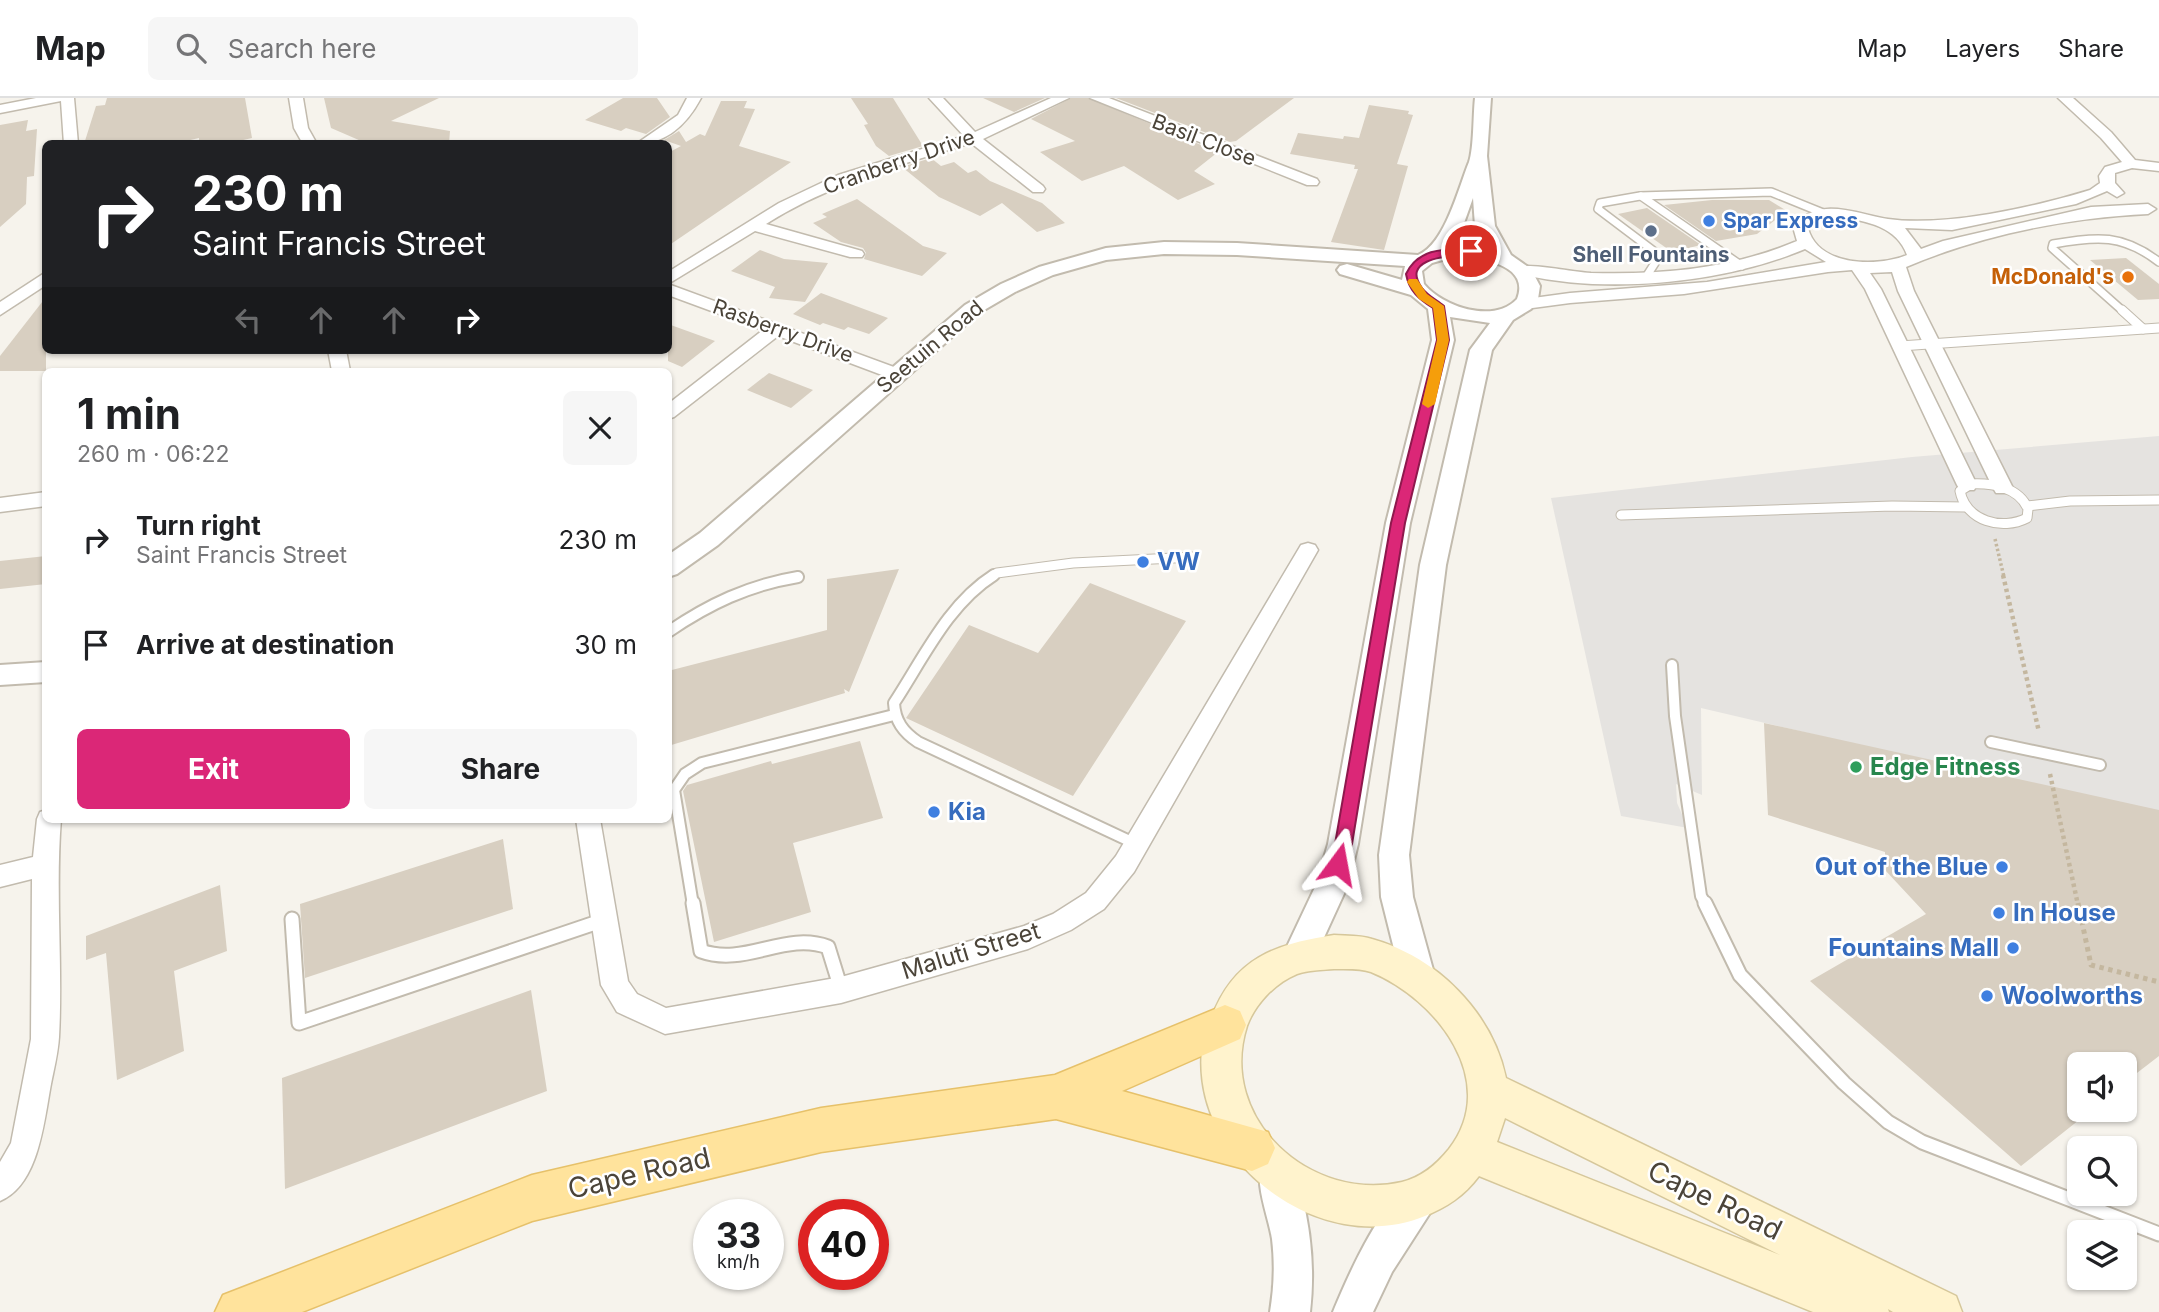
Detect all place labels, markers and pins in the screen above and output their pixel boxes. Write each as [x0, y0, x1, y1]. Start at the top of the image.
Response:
place label: Spar Express [1723, 208, 1858, 233]
marker: Spar Express [1701, 213, 1717, 229]
pin [1441, 221, 1501, 281]
marker: Shell Fountains [1643, 223, 1659, 239]
place label: Shell Fountains [1573, 242, 1729, 267]
place label: McDonald's [1991, 264, 2114, 289]
marker: McDonald's [2120, 269, 2136, 285]
place label: VW [1157, 547, 1200, 576]
marker: VW [1135, 554, 1151, 570]
place label: Edge Fitness [1870, 752, 2020, 781]
marker: Edge Fitness [1848, 759, 1864, 775]
place label: Kia [948, 797, 986, 826]
marker: Kia [926, 804, 942, 820]
place label: Out of the Blue [1815, 852, 1988, 881]
marker: Out of the Blue [1994, 859, 2010, 875]
place label: In House [2013, 898, 2116, 927]
marker: In House [1991, 905, 2007, 921]
place label: Fountains Mall [1828, 933, 1999, 962]
marker: Fountains Mall [2005, 940, 2021, 956]
place label: Woolworths [2001, 981, 2143, 1010]
marker: Woolworths [1979, 988, 1995, 1004]

